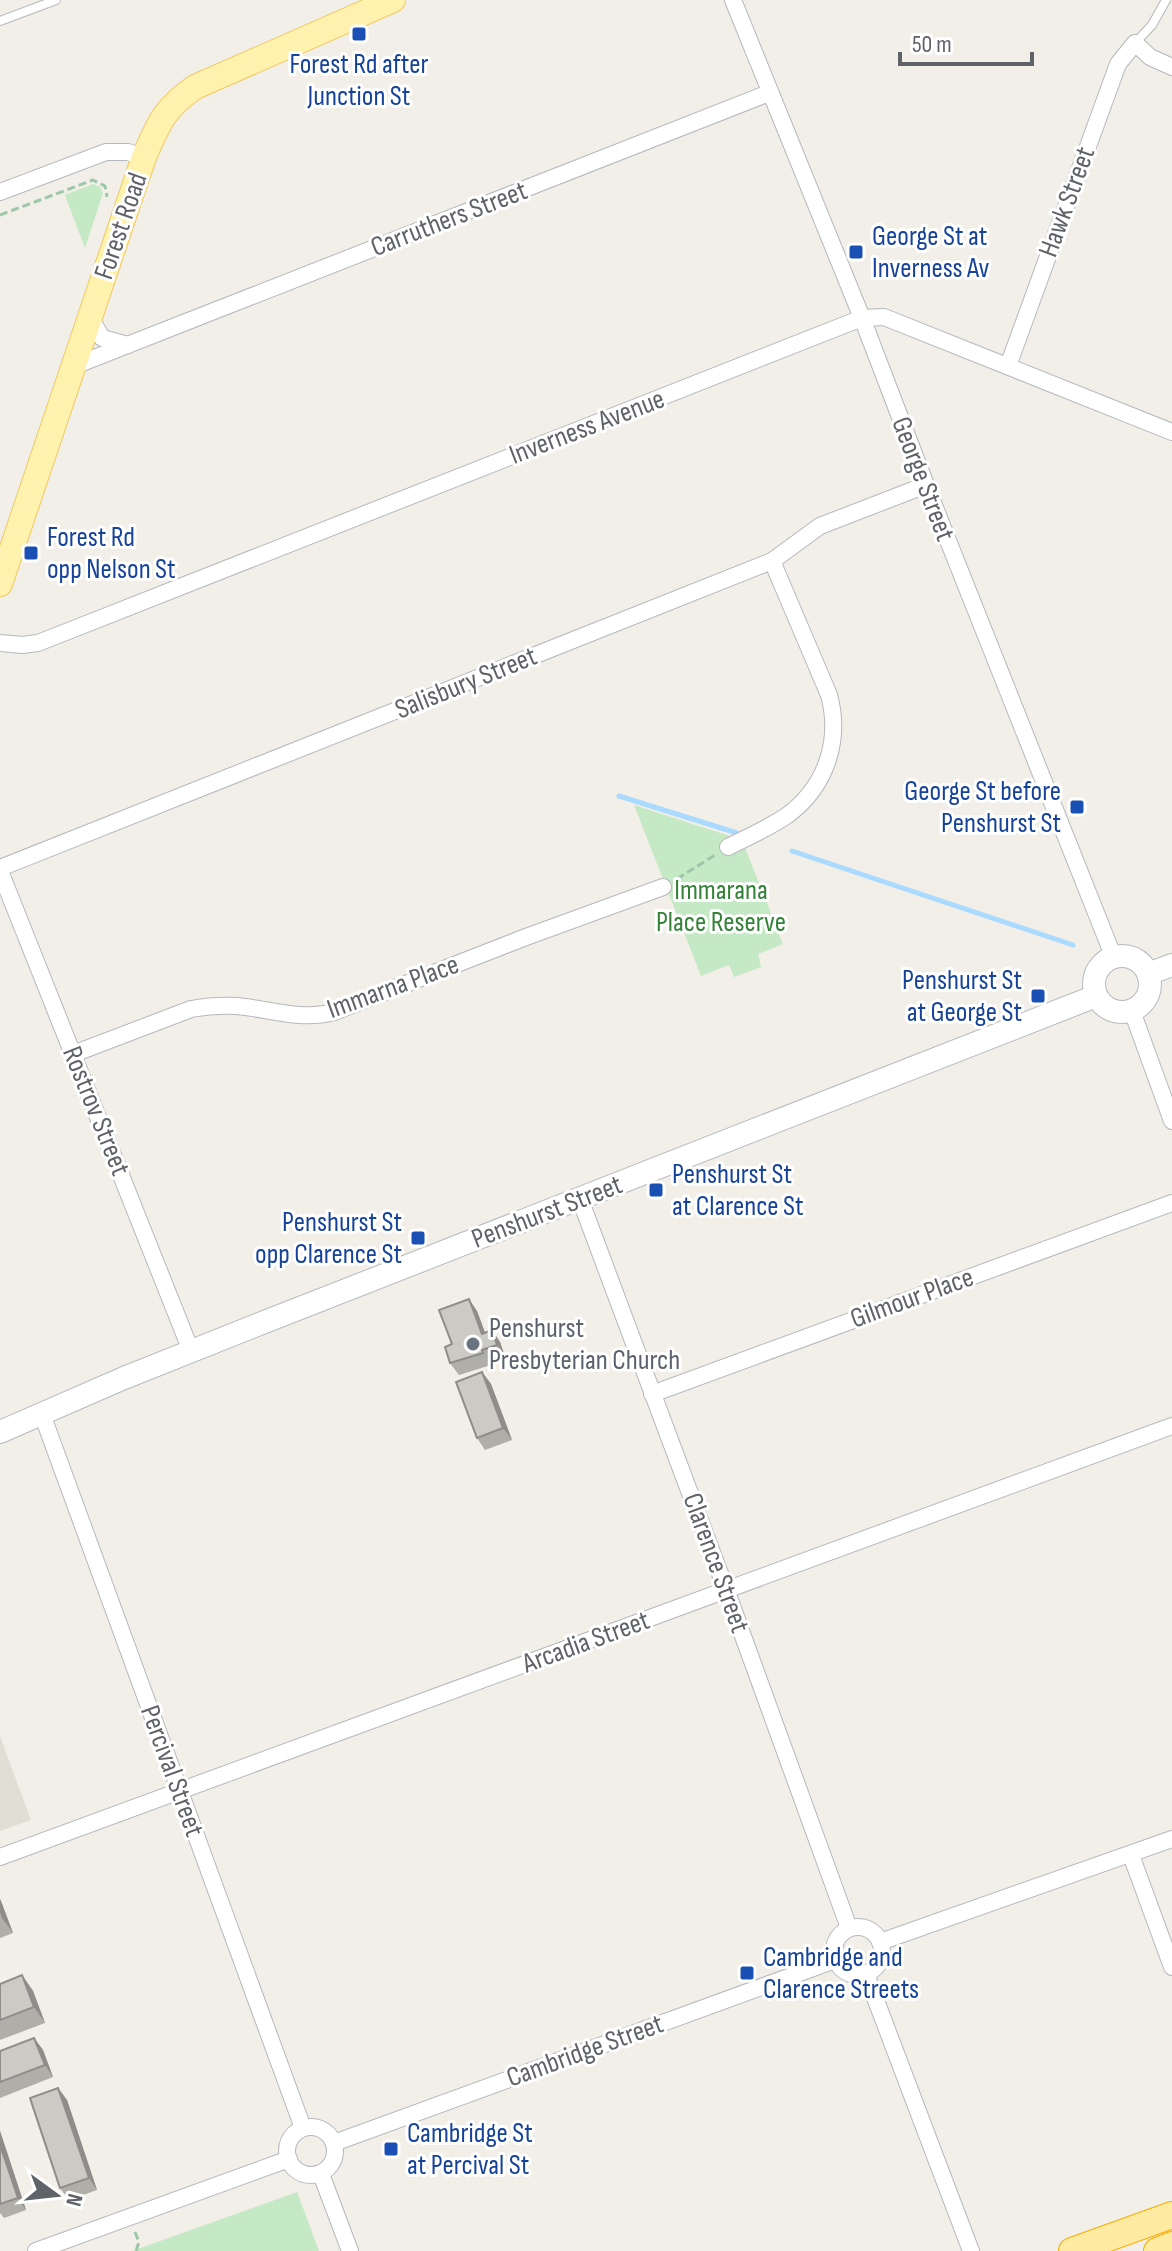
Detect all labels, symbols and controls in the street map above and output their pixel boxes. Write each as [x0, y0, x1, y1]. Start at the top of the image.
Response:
scale bar [900, 16, 1032, 66]
marker: Forest Rd after Junction St [350, 25, 368, 43]
text: 50 m [912, 30, 952, 59]
place label: Forest Rd after Junction St [290, 48, 428, 113]
street label: Hawk Street [1032, 142, 1102, 262]
street label: Forest Road [87, 168, 155, 284]
street label: Carruthers Street [366, 174, 532, 264]
place label: George St at Inverness Av [872, 220, 990, 285]
marker: George St at Inverness Av [847, 243, 865, 261]
street label: Inverness Avenue [505, 382, 669, 472]
street label: George Street [884, 412, 962, 546]
place label: Forest Rd opp Nelson St [47, 521, 176, 586]
marker: Forest Rd opp Nelson St [22, 544, 40, 562]
street label: Salisbury Street [390, 640, 542, 726]
place label: George St before Penshurst St [904, 775, 1061, 840]
marker: George St before Penshurst St [1068, 798, 1086, 816]
park label: Immarana Place Reserve [656, 874, 786, 939]
street label: Immarna Place [323, 948, 463, 1026]
place label: Penshurst St at George St [902, 964, 1022, 1029]
marker: Penshurst St at George St [1029, 987, 1047, 1005]
street label: Rostrov Street [55, 1042, 137, 1180]
place label: Penshurst St at Clarence St [672, 1158, 804, 1223]
street label: Penshurst Street [467, 1168, 627, 1256]
marker: Penshurst St at Clarence St [647, 1181, 665, 1199]
place label: Penshurst St opp Clarence St [255, 1206, 402, 1271]
marker: Penshurst St opp Clarence St [409, 1229, 427, 1247]
street label: Gilmour Place [846, 1261, 978, 1335]
place label: Penshurst Presbyterian Church [489, 1312, 680, 1377]
marker: Penshurst Presbyterian Church [464, 1335, 482, 1353]
street label: Clarence Street [675, 1489, 757, 1637]
street label: Arcadia Street [517, 1604, 654, 1681]
street label: Percival Street [133, 1701, 211, 1841]
place label: Cambridge and Clarence Streets [763, 1941, 919, 2006]
marker: Cambridge and Clarence Streets [738, 1964, 756, 1982]
street label: Cambridge Street [502, 2007, 668, 2095]
place label: Cambridge St at Percival St [407, 2117, 533, 2182]
marker: Cambridge St at Percival St [382, 2140, 400, 2158]
north arrow [16, 2155, 96, 2235]
text: N [59, 2191, 88, 2209]

